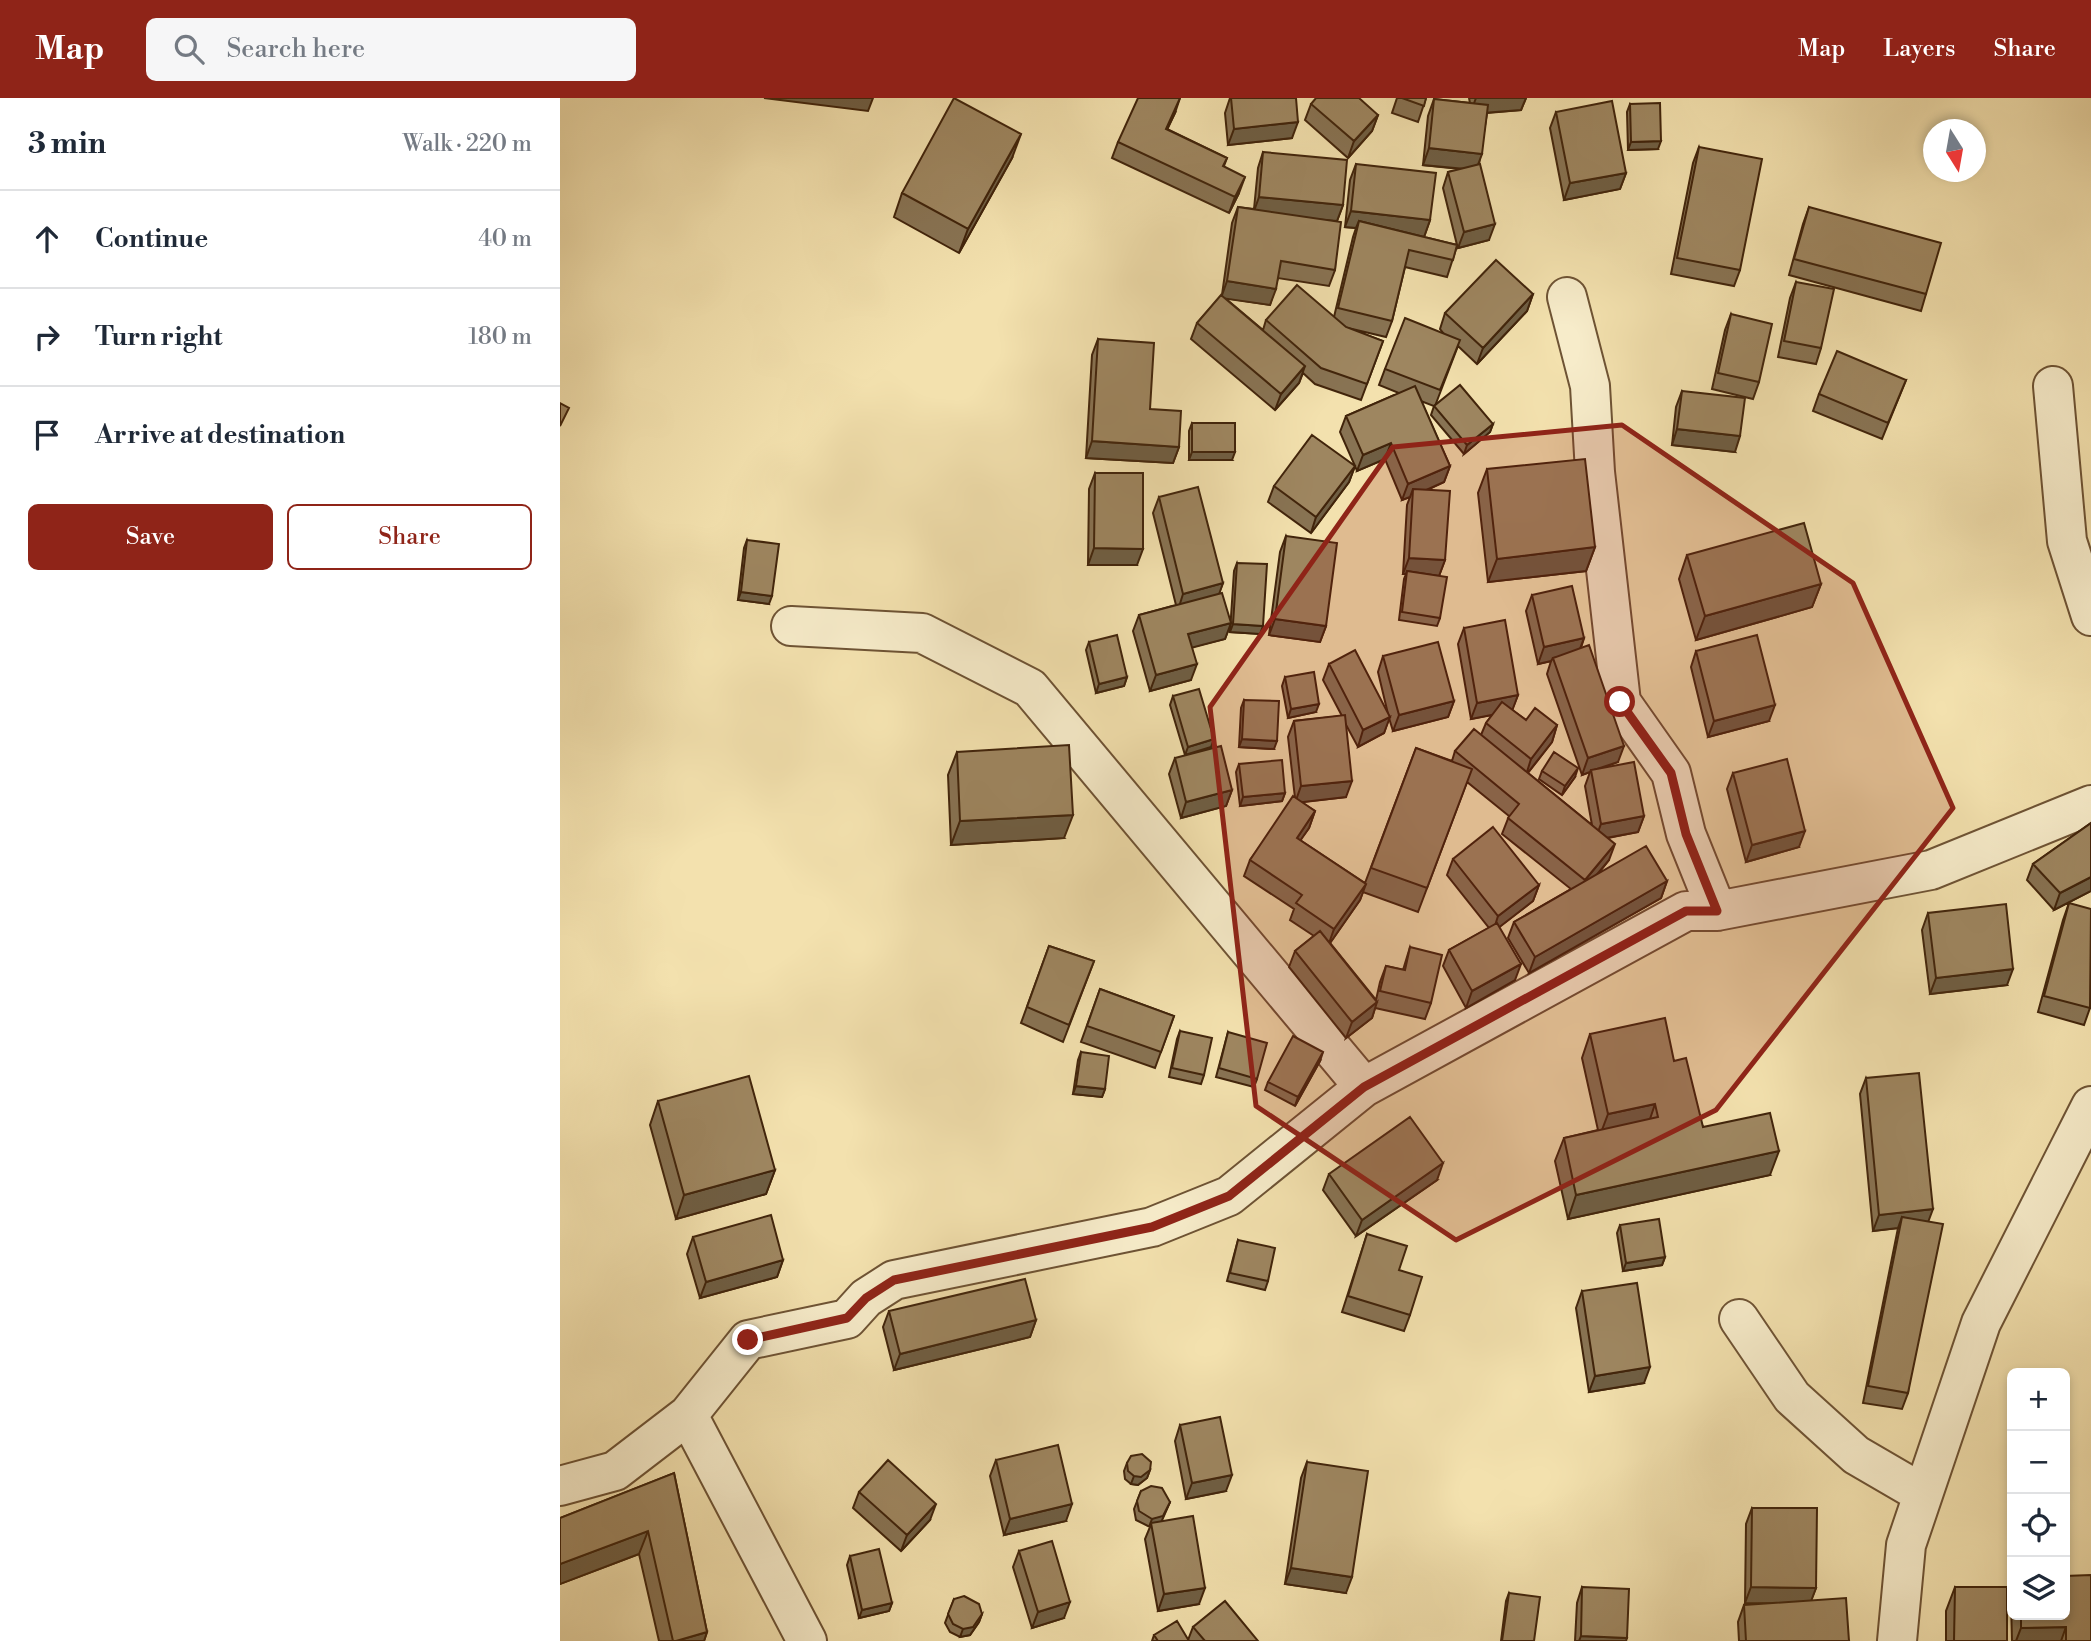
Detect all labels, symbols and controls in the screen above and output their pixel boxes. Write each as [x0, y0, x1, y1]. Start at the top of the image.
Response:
search box [146, 18, 636, 81]
text: Map [35, 29, 104, 70]
icon: search [170, 30, 208, 68]
text: Search here [226, 33, 365, 65]
text: Map [1798, 34, 1845, 64]
text: Layers [1883, 34, 1955, 64]
text: Share [1993, 34, 2056, 64]
north arrow [1923, 119, 1986, 182]
text: 3 min [28, 125, 106, 163]
text: Walk · 220 m [403, 130, 532, 158]
icon: ahead [28, 220, 66, 258]
text: Continue [95, 223, 208, 255]
text: 40 m [478, 225, 532, 253]
icon: right [28, 318, 66, 356]
text: Turn right [95, 321, 223, 353]
text: 180 m [468, 323, 532, 351]
icon: arrive [28, 416, 66, 454]
text: Arrive at destination [95, 419, 345, 451]
button: Save [28, 504, 273, 570]
button: Share [287, 504, 532, 570]
route start [1604, 686, 1635, 717]
route end [732, 1324, 763, 1355]
map controls [2007, 1368, 2070, 1620]
button: + [2007, 1368, 2070, 1431]
button: − [2007, 1431, 2070, 1494]
button: locate [2007, 1494, 2070, 1557]
button: layers [2007, 1557, 2070, 1620]

